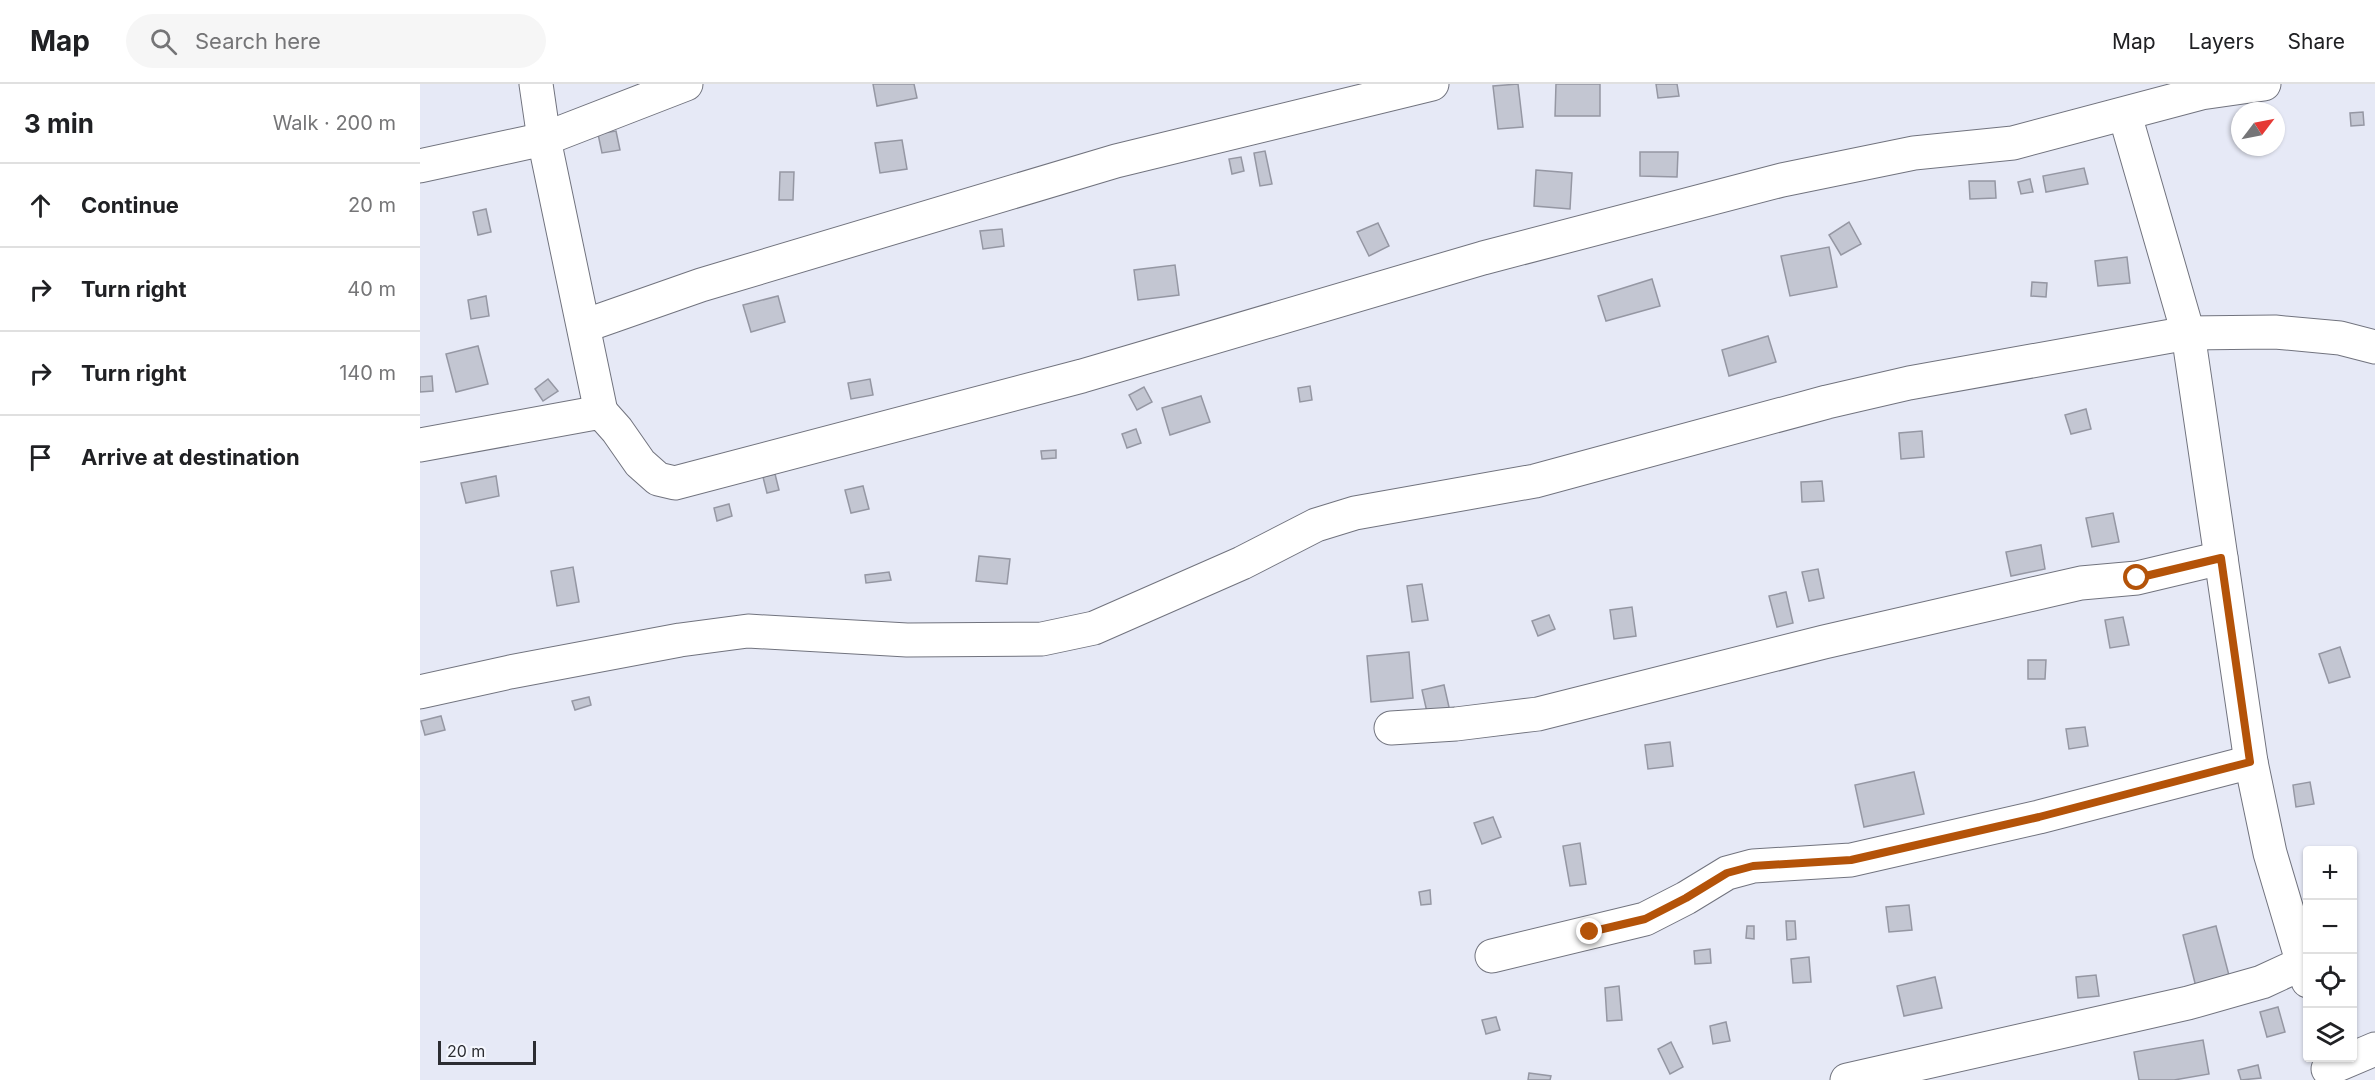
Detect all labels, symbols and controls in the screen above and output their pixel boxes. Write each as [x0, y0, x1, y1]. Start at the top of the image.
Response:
search box [126, 14, 546, 68]
text: Map [30, 24, 90, 58]
icon: search [147, 25, 180, 58]
text: Search here [195, 28, 321, 54]
text: Map [2112, 29, 2156, 54]
text: Layers [2189, 29, 2255, 54]
text: Share [2288, 29, 2345, 54]
north arrow [2231, 102, 2285, 156]
text: 3 min [24, 108, 94, 139]
text: Walk · 200 m [273, 111, 396, 135]
icon: ahead [24, 189, 57, 222]
text: Continue [81, 192, 179, 218]
text: 20 m [348, 193, 396, 217]
icon: right [24, 273, 57, 306]
text: Turn right [81, 276, 187, 302]
text: 40 m [347, 277, 396, 301]
icon: right [24, 357, 57, 390]
text: Turn right [81, 360, 187, 386]
text: 140 m [339, 361, 396, 385]
icon: arrive [24, 441, 57, 474]
text: Arrive at destination [81, 444, 300, 470]
route start [2123, 564, 2149, 590]
map controls [2303, 846, 2357, 1062]
button: + [2303, 846, 2357, 900]
button: − [2303, 900, 2357, 954]
route end [1576, 918, 1602, 944]
button: locate [2303, 954, 2357, 1008]
button: layers [2303, 1008, 2357, 1062]
scale bar [438, 1038, 536, 1066]
text: 20 m [447, 1041, 485, 1061]

